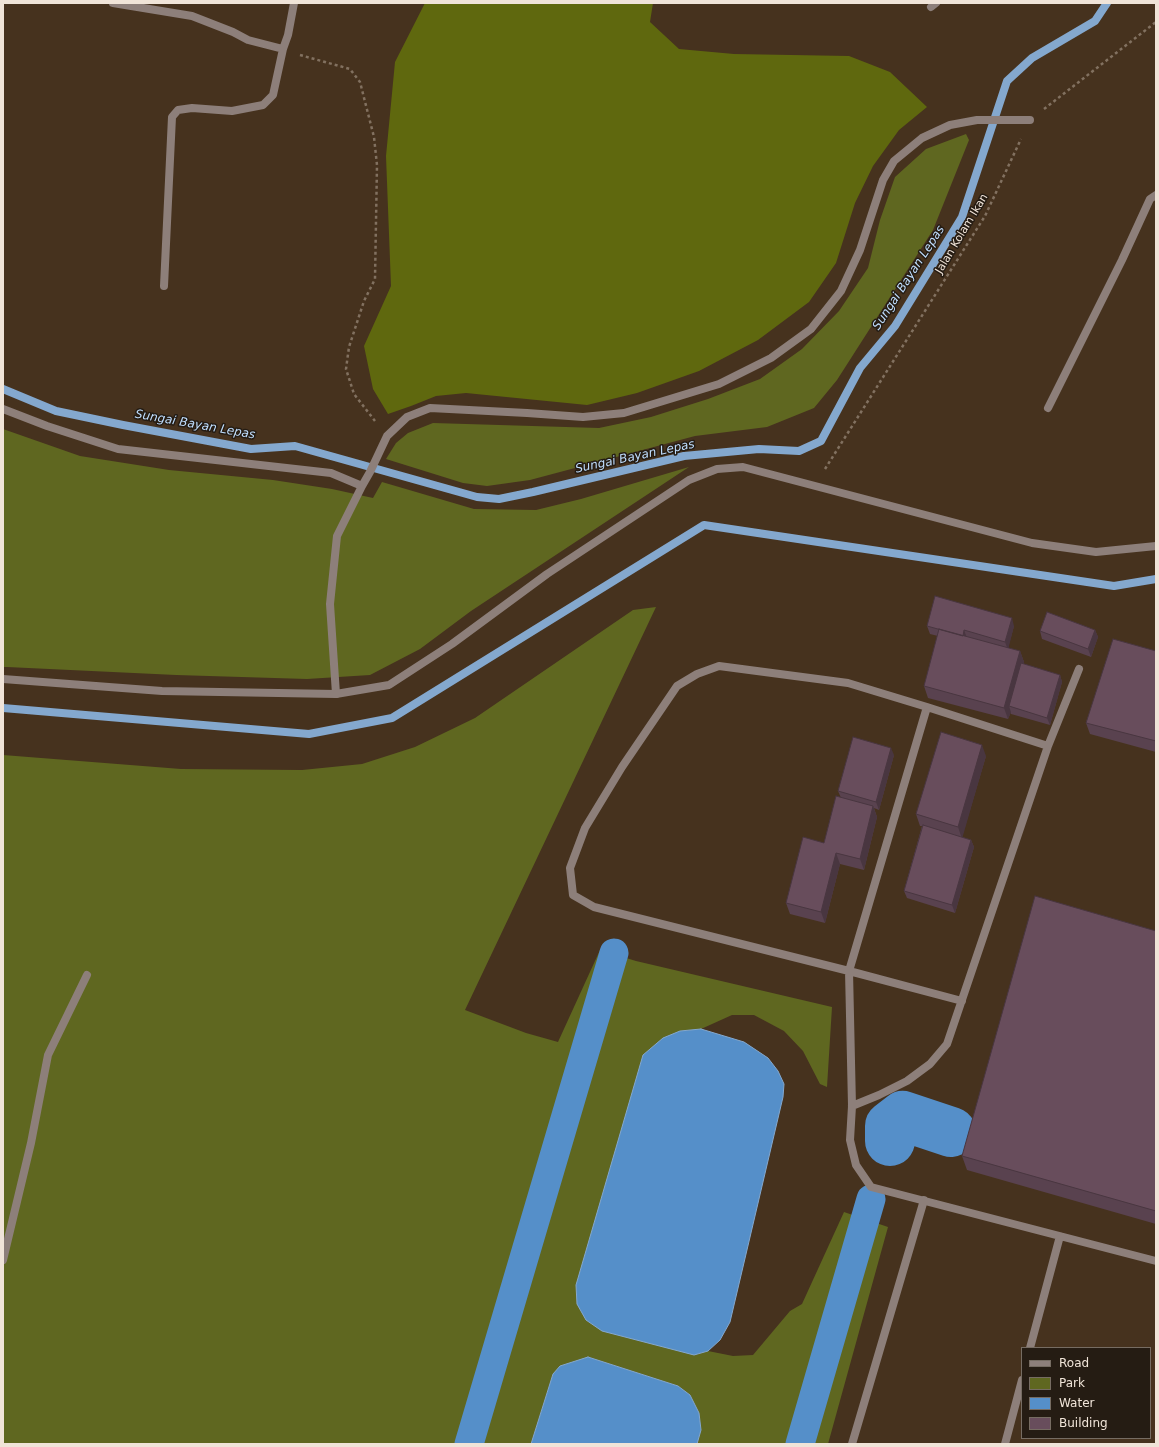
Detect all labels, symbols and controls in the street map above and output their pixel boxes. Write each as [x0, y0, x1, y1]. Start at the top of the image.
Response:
street label: Jalan Kolam Ikan [933, 192, 991, 276]
water label: Sungai Bayan Lepas [870, 223, 948, 333]
water label: Sungai Bayan Lepas [134, 407, 256, 443]
water label: Sungai Bayan Lepas [574, 437, 696, 477]
legend [1021, 1347, 1151, 1439]
text: Road [1059, 1356, 1089, 1370]
text: Park [1059, 1376, 1085, 1390]
text: Water [1059, 1396, 1094, 1410]
text: Building [1059, 1416, 1108, 1430]

